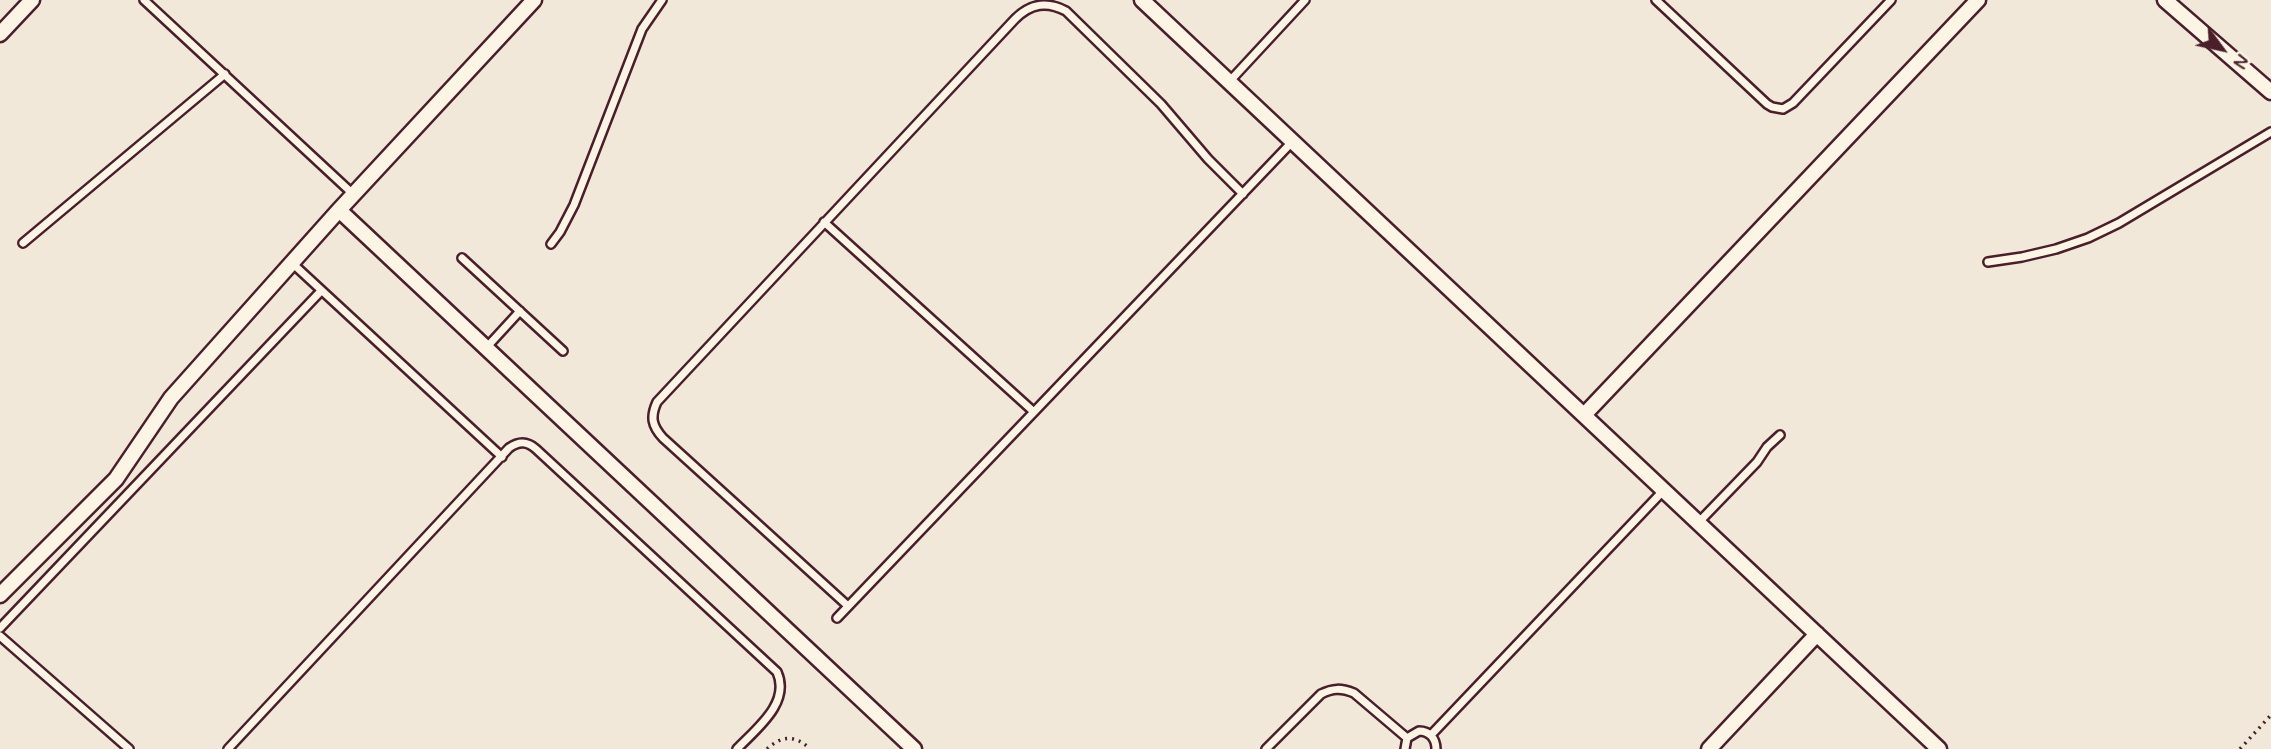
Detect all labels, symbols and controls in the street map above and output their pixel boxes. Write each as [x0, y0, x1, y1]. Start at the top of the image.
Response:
north arrow [2187, 14, 2257, 84]
text: N [2226, 49, 2254, 73]

